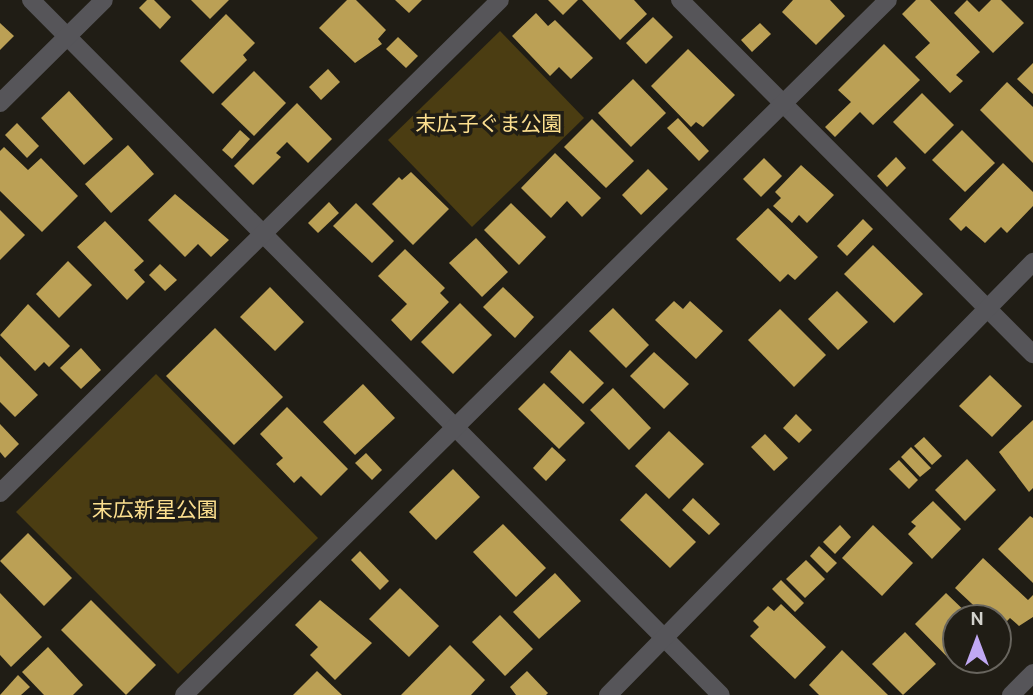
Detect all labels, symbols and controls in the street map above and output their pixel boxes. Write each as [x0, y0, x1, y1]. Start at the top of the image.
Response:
park label: 末広子ぐま公園 [416, 113, 562, 139]
park label: 末広新星公園 [92, 499, 218, 525]
north arrow [942, 604, 1012, 674]
text: N [970, 608, 984, 632]

